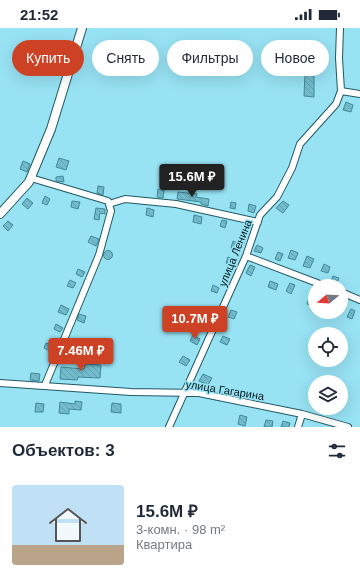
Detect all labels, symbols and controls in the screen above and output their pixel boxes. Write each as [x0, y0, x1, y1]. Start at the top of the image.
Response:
text: 21:52 [20, 6, 58, 23]
chip: Купить [12, 40, 84, 76]
chip: Снять [92, 40, 159, 76]
chip: Фильтры [167, 40, 253, 76]
chip: Новое [261, 40, 329, 76]
pin: 15.6M ₽ [155, 164, 229, 198]
text: 15.6M ₽ [168, 169, 216, 184]
street label: улица Ленина [216, 217, 254, 288]
north arrow [308, 279, 348, 319]
map controls [308, 279, 348, 415]
pin: 10.7M ₽ [158, 306, 232, 340]
text: 10.7M ₽ [171, 311, 219, 326]
button: locate [308, 327, 348, 367]
pin: 7.46M ₽ [44, 338, 118, 372]
text: 7.46M ₽ [57, 343, 105, 358]
button: layers [308, 375, 348, 415]
street label: улица Гагарина [185, 378, 266, 402]
icon: filters [326, 440, 348, 462]
text: Объектов: 3 [12, 441, 115, 460]
icon: home [44, 501, 92, 549]
text: 15.6M ₽ [136, 502, 198, 521]
text: 3-комн. · 98 m² [136, 522, 225, 537]
text: Квартира [136, 537, 192, 552]

